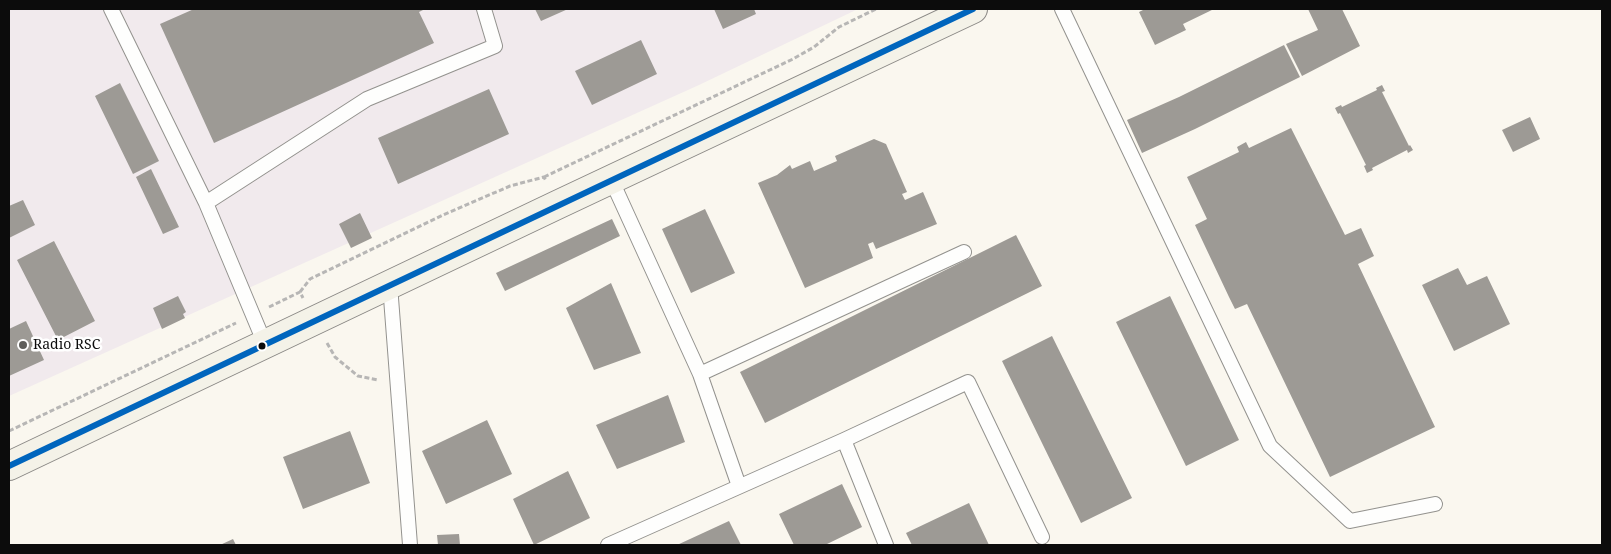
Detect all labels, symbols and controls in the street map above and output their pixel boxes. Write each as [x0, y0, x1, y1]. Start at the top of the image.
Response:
place label: Radio RSC [33, 337, 100, 353]
marker: Radio RSC [17, 339, 29, 351]
unlabelled marker [257, 341, 267, 351]

